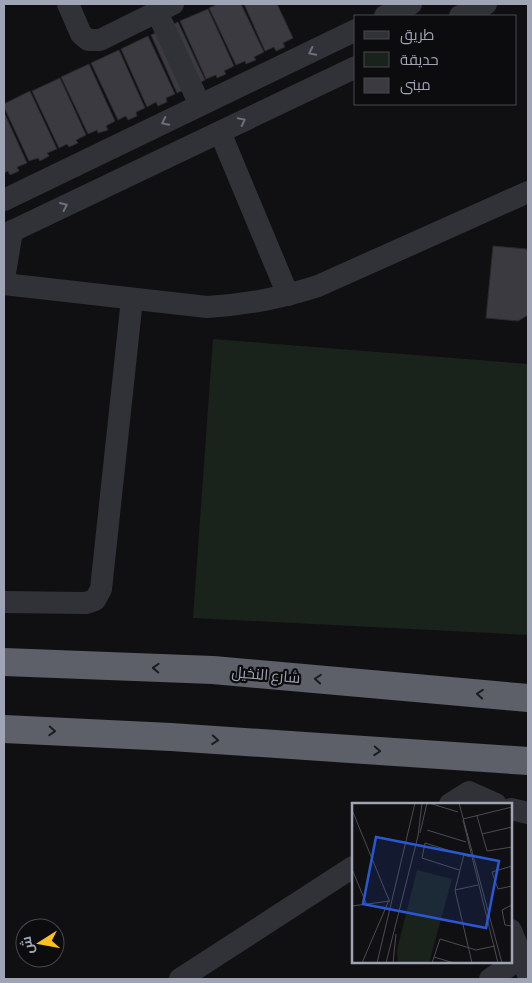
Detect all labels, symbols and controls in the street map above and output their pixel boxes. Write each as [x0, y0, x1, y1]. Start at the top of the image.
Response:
legend [354, 15, 517, 105]
text: طريق [400, 25, 434, 45]
one-way arrow [308, 45, 317, 56]
text: حديقة [400, 50, 439, 69]
text: مبنى [400, 75, 431, 95]
one-way arrow [161, 116, 170, 126]
one-way arrow [237, 117, 246, 128]
one-way arrow [58, 203, 67, 213]
one-way arrow [152, 662, 160, 673]
street label: شارع النخيل [231, 662, 301, 689]
one-way arrow [314, 674, 322, 685]
one-way arrow [475, 689, 483, 700]
one-way arrow [49, 726, 57, 737]
one-way arrow [211, 734, 219, 745]
one-way arrow [373, 745, 381, 756]
inset map [352, 803, 512, 963]
north arrow [15, 918, 65, 968]
text: ش [17, 935, 38, 956]

